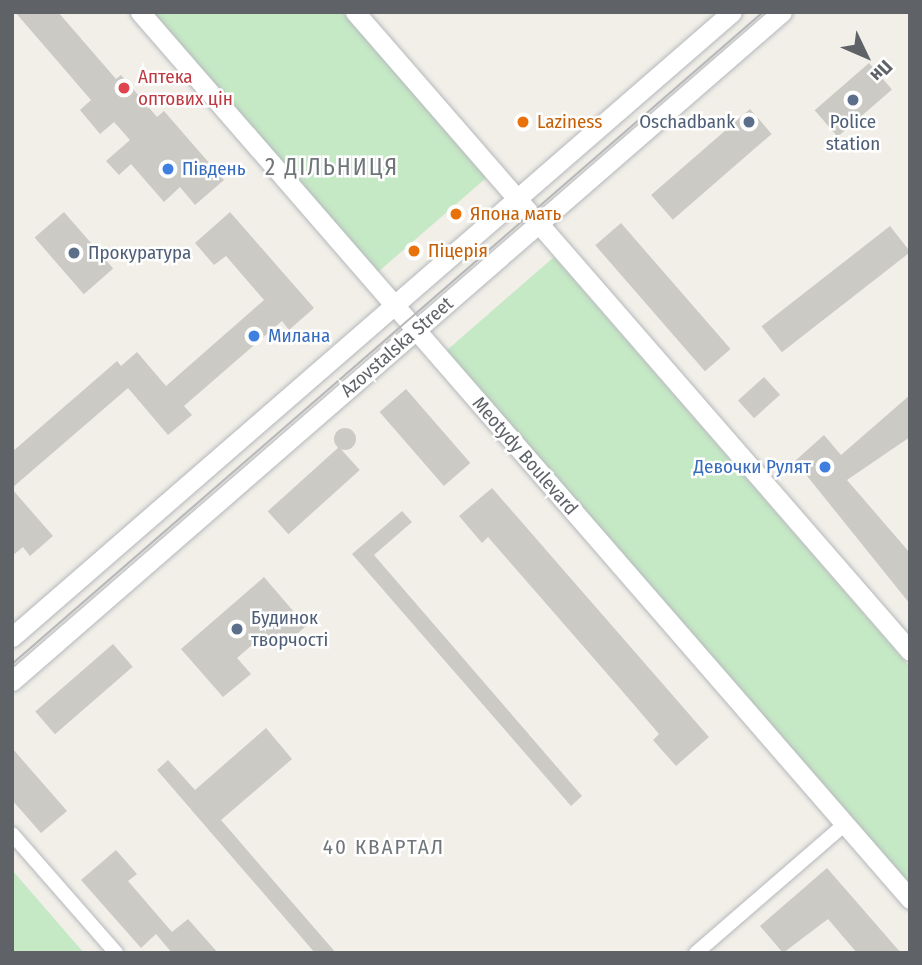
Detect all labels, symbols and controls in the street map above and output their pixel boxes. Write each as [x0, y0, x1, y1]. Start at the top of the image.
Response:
north arrow [831, 21, 901, 91]
text: Пн [866, 55, 897, 87]
place label: Аптека оптових цін [138, 66, 233, 110]
marker: Аптека оптових цін [116, 80, 132, 96]
marker: Police station [845, 92, 861, 108]
place label: Laziness [537, 111, 602, 133]
place label: Oschadbank [639, 111, 735, 133]
place label: Police station [826, 111, 880, 155]
marker: Laziness [515, 114, 531, 130]
marker: Oschadbank [741, 114, 757, 130]
district label: 2 ДІЛЬНИЦЯ [266, 153, 398, 181]
place label: Південь [182, 158, 245, 180]
marker: Південь [160, 161, 176, 177]
place label: Япона мать [470, 203, 561, 225]
marker: Япона мать [448, 206, 464, 222]
place label: Піцерія [428, 240, 488, 262]
place label: Прокуратура [88, 242, 191, 264]
marker: Піцерія [406, 243, 422, 259]
marker: Прокуратура [66, 245, 82, 261]
street label: Azovstalska Street [336, 292, 458, 402]
place label: Милана [268, 325, 330, 347]
marker: Милана [246, 328, 262, 344]
street label: Meotydy Boulevard [468, 392, 582, 520]
place label: Девочки Рулят [694, 456, 811, 478]
marker: Девочки Рулят [817, 459, 833, 475]
place label: Будинок творчості [251, 607, 328, 651]
marker: Будинок творчості [229, 621, 245, 637]
district label: 40 КВАРТАЛ [324, 834, 444, 860]

